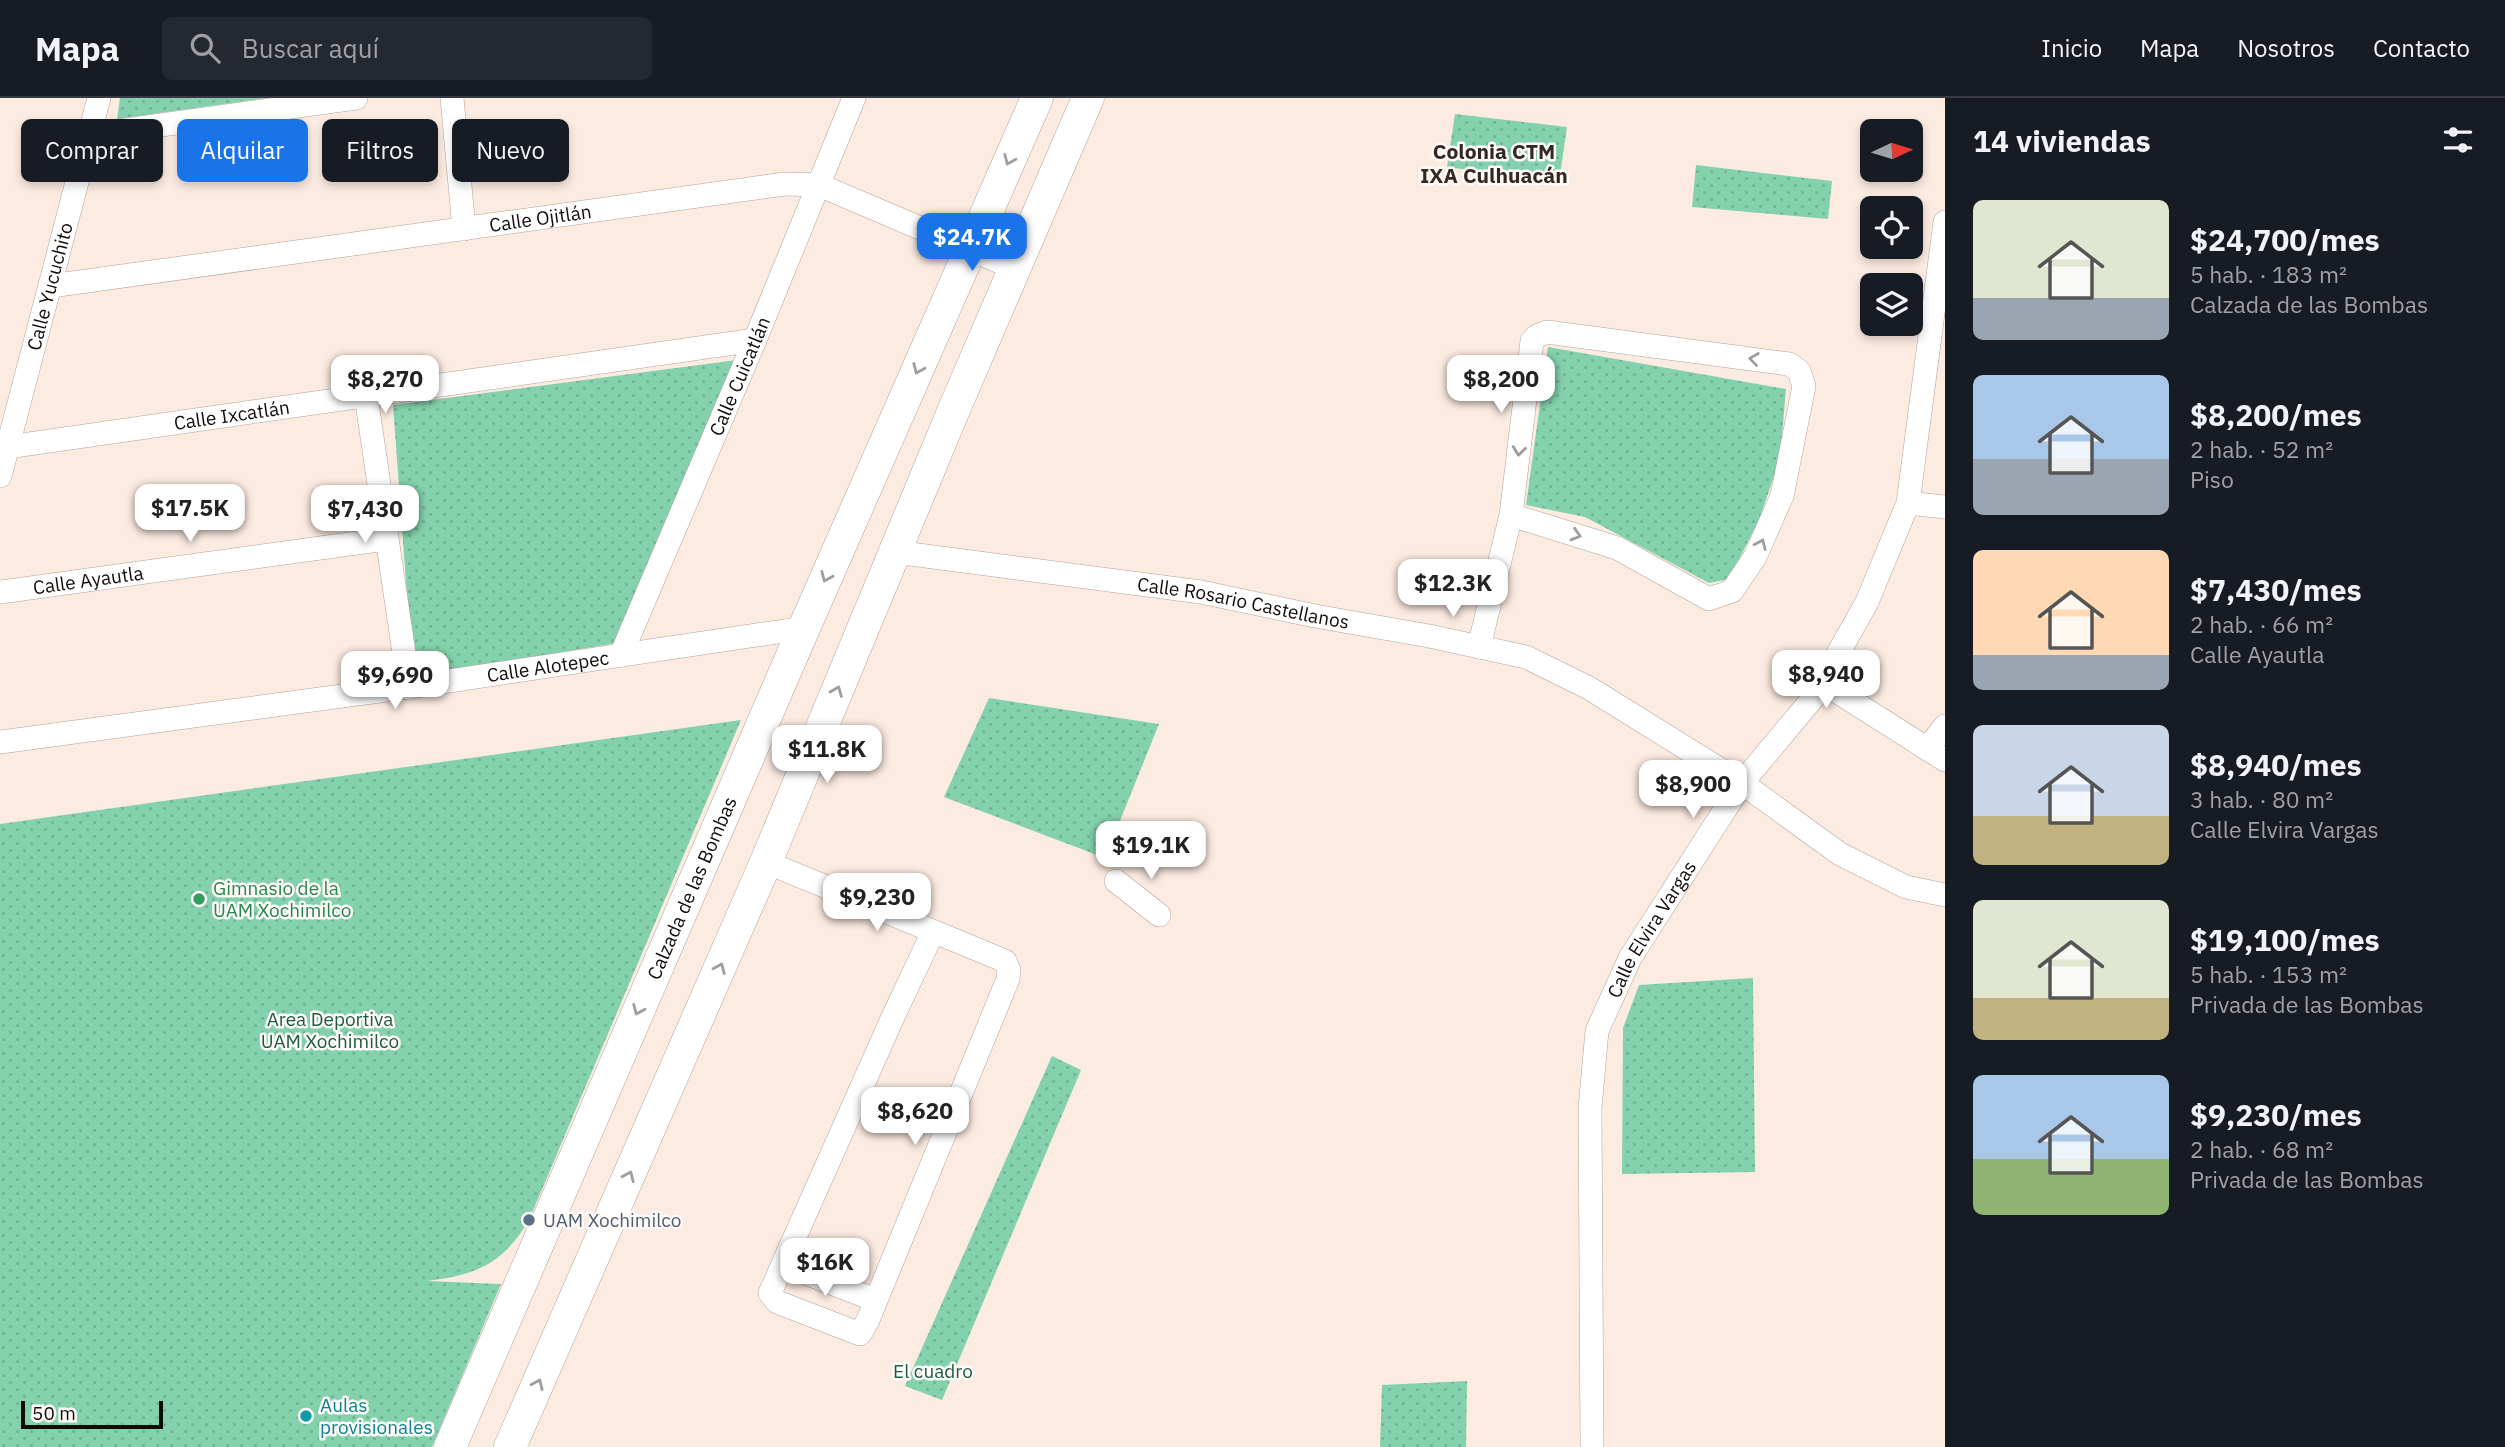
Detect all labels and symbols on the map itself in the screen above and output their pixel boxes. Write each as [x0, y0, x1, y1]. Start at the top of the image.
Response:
north arrow [1860, 119, 1923, 182]
district label: Colonia CTM IXA Culhuacán [1420, 137, 1568, 189]
one-way arrow [1004, 154, 1018, 166]
street label: Calle Ojitlán [488, 199, 593, 237]
pin: $24.7K [915, 214, 1029, 273]
street label: Calle Yucuchito [21, 220, 78, 353]
street label: Calle Cuicatlán [704, 313, 775, 439]
one-way arrow [1749, 352, 1760, 367]
pin: $8,270 [328, 356, 442, 415]
pin: $8,200 [1444, 356, 1558, 415]
one-way arrow [912, 361, 926, 374]
street label: Calle Ixcatlán [172, 395, 291, 435]
one-way arrow [1512, 445, 1527, 456]
pin: $17.5K [133, 484, 247, 544]
pin: $7,430 [308, 486, 422, 545]
one-way arrow [1570, 527, 1582, 542]
one-way arrow [1753, 539, 1767, 551]
street label: Calle Ayautla [31, 560, 145, 599]
pin: $12.3K [1396, 560, 1510, 619]
one-way arrow [820, 570, 834, 582]
street label: Calle Rosario Castellanos [1136, 572, 1351, 634]
street label: Calle Alotepec [485, 645, 611, 687]
pin: $8,940 [1769, 650, 1883, 710]
pin: $9,690 [338, 652, 452, 711]
one-way arrow [829, 685, 843, 697]
pin: $11.8K [770, 726, 884, 785]
pin: $8,900 [1636, 760, 1750, 820]
street label: Calzada de las Bombas [642, 793, 742, 983]
pin: $19.1K [1094, 822, 1208, 881]
street label: Calle Elvira Vargas [1602, 856, 1701, 1002]
pin: $9,230 [820, 874, 934, 933]
place label: Gimnasio de la UAM Xochimilco [213, 876, 351, 922]
marker: Gimnasio de la UAM Xochimilco [191, 891, 207, 907]
one-way arrow [712, 963, 726, 975]
one-way arrow [633, 1004, 647, 1016]
park label: Area Deportiva UAM Xochimilco [261, 1007, 399, 1053]
pin: $8,620 [858, 1088, 972, 1147]
one-way arrow [621, 1171, 635, 1183]
place label: UAM Xochimilco [543, 1208, 681, 1232]
marker: UAM Xochimilco [521, 1212, 537, 1228]
pin: $16K [784, 1238, 866, 1298]
park label: El cuadro [893, 1359, 973, 1383]
one-way arrow [529, 1379, 543, 1391]
place label: Aulas provisionales [320, 1393, 433, 1439]
scale bar [21, 1398, 163, 1430]
marker: Aulas provisionales [298, 1408, 314, 1424]

